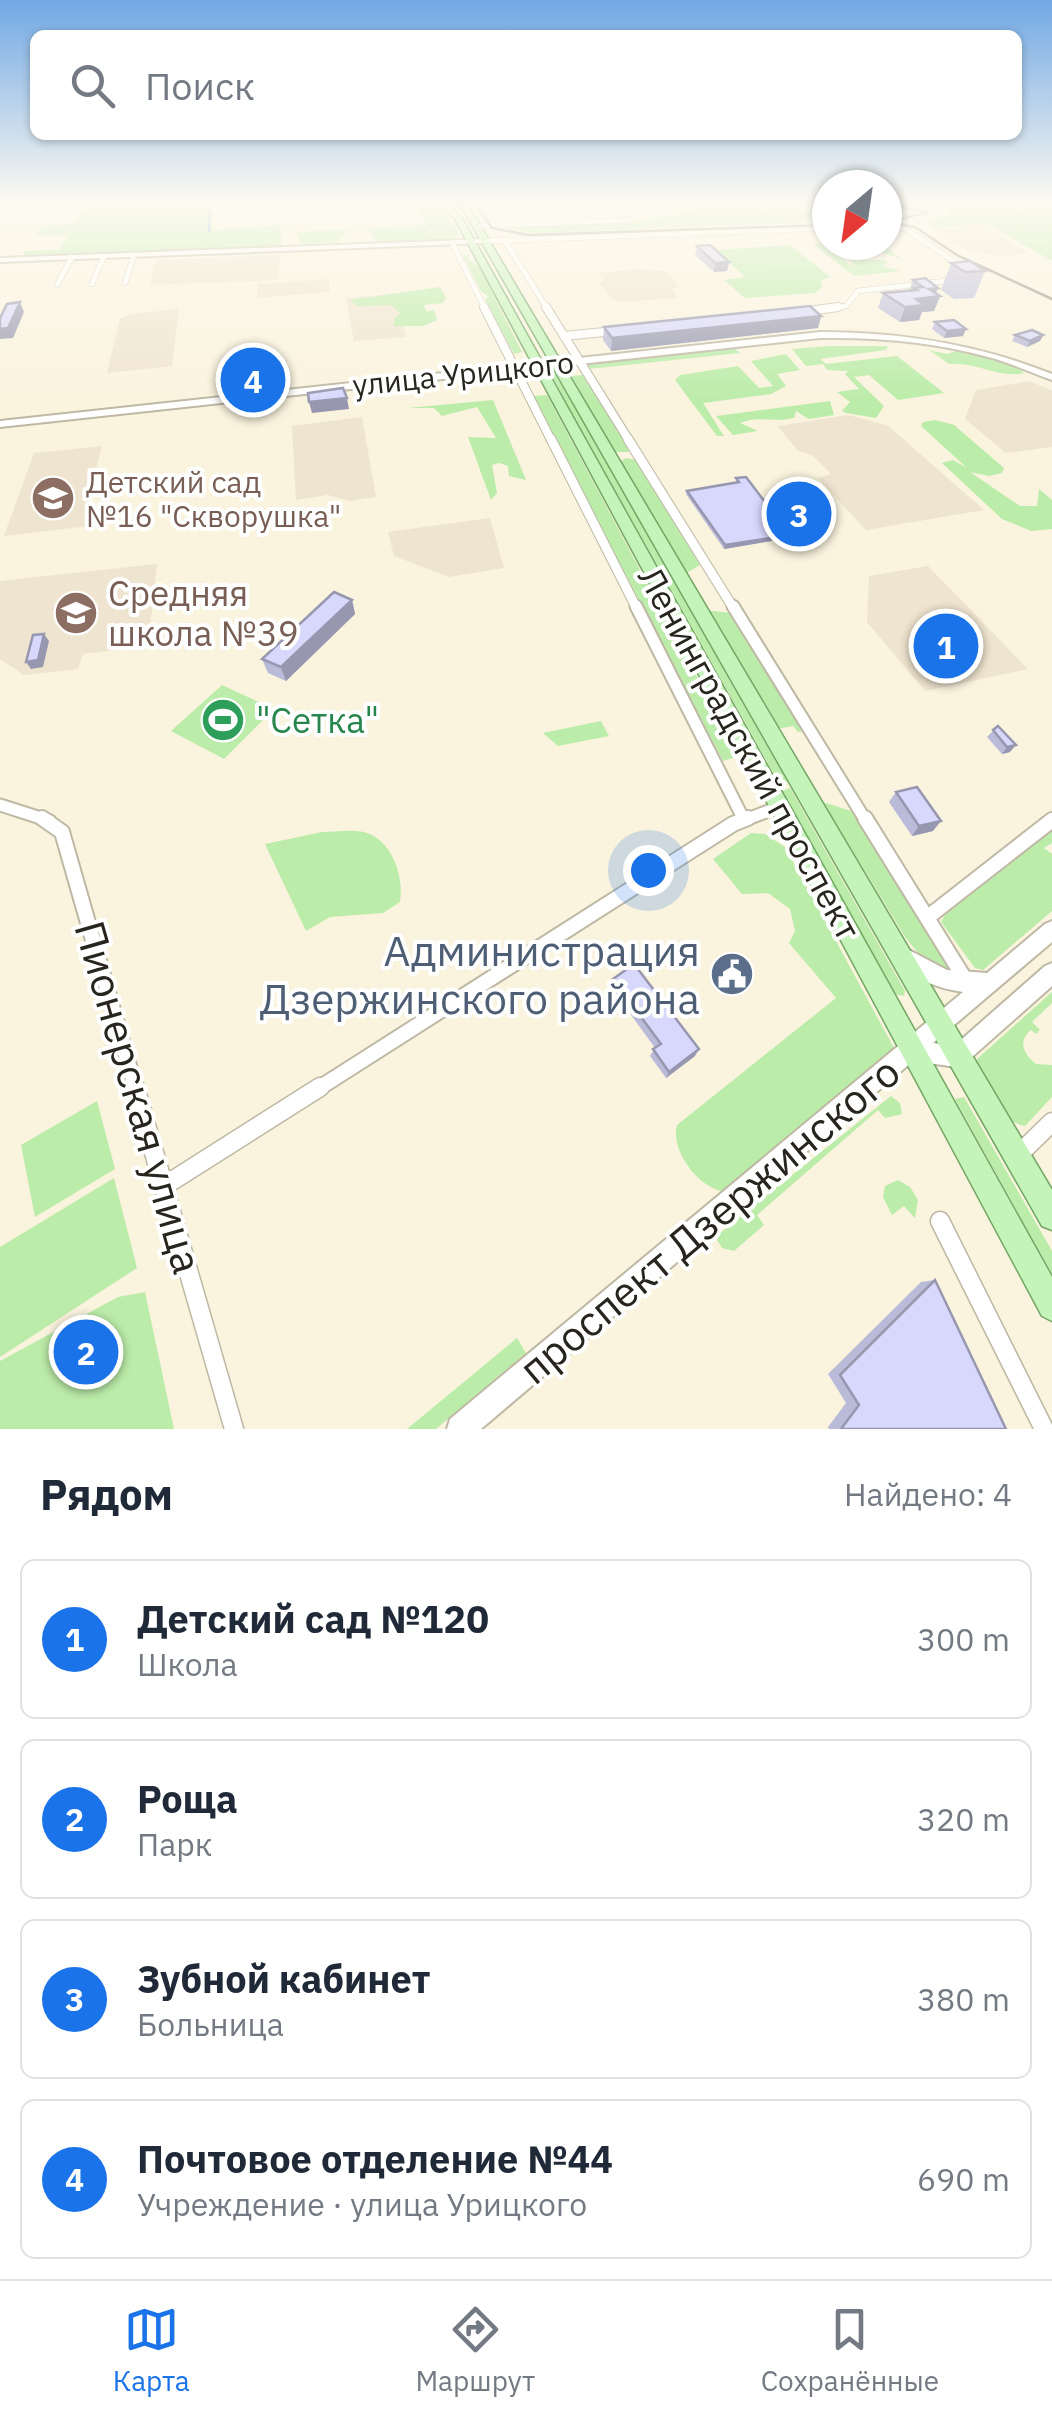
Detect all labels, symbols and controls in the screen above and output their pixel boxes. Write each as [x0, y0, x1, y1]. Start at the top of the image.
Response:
search box [30, 30, 1022, 140]
icon: search [65, 58, 120, 113]
text: Поиск [145, 61, 255, 110]
north arrow [812, 170, 902, 260]
pin: 4 [220, 342, 286, 418]
street label: улица Урицкого [351, 342, 575, 404]
place label: Детский сад №16 "Скворушка" [86, 462, 341, 535]
school or university icon: Детский сад №16 "Скворушка" [30, 475, 76, 521]
pin: 3 [766, 476, 832, 552]
street label: Ленинградский проспект [628, 558, 872, 948]
place label: Средняя школа №39 [108, 570, 299, 656]
school or university icon: Средняя школа №39 [53, 590, 99, 636]
pin: 1 [914, 608, 978, 684]
sports icon: "Сетка" [200, 697, 246, 743]
place label: "Сетка" [256, 697, 379, 743]
your location [623, 845, 674, 896]
street label: Пионерская улица [62, 914, 216, 1280]
place label: Администрация Дзержинского района [260, 923, 700, 1026]
public building icon: Администрация Дзержинского района [709, 951, 755, 997]
street label: проспект Дзержинского [507, 1044, 911, 1396]
pin: 2 [54, 1314, 118, 1390]
text: Рядом [40, 1467, 173, 1522]
text: Найдено: 4 [844, 1473, 1012, 1515]
text: Детский сад №120 [137, 1594, 489, 1643]
text: 1 [65, 1618, 84, 1660]
text: 300 m [917, 1618, 1010, 1660]
text: Школа [137, 1643, 238, 1685]
text: Роща [137, 1774, 238, 1823]
text: 2 [65, 1798, 84, 1840]
text: 320 m [917, 1798, 1010, 1840]
text: Парк [137, 1823, 212, 1865]
text: Зубной кабинет [137, 1954, 430, 2003]
text: 3 [65, 1978, 84, 2020]
text: 380 m [917, 1978, 1010, 2020]
text: Больница [137, 2003, 284, 2045]
text: Почтовое отделение №44 [137, 2134, 613, 2183]
text: 4 [65, 2158, 84, 2200]
text: 690 m [917, 2158, 1010, 2200]
text: Учреждение · улица Урицкого [137, 2183, 587, 2225]
tab: Карта [113, 2302, 190, 2399]
tab: Маршрут [415, 2302, 535, 2399]
tab: Сохранённые [761, 2302, 939, 2399]

